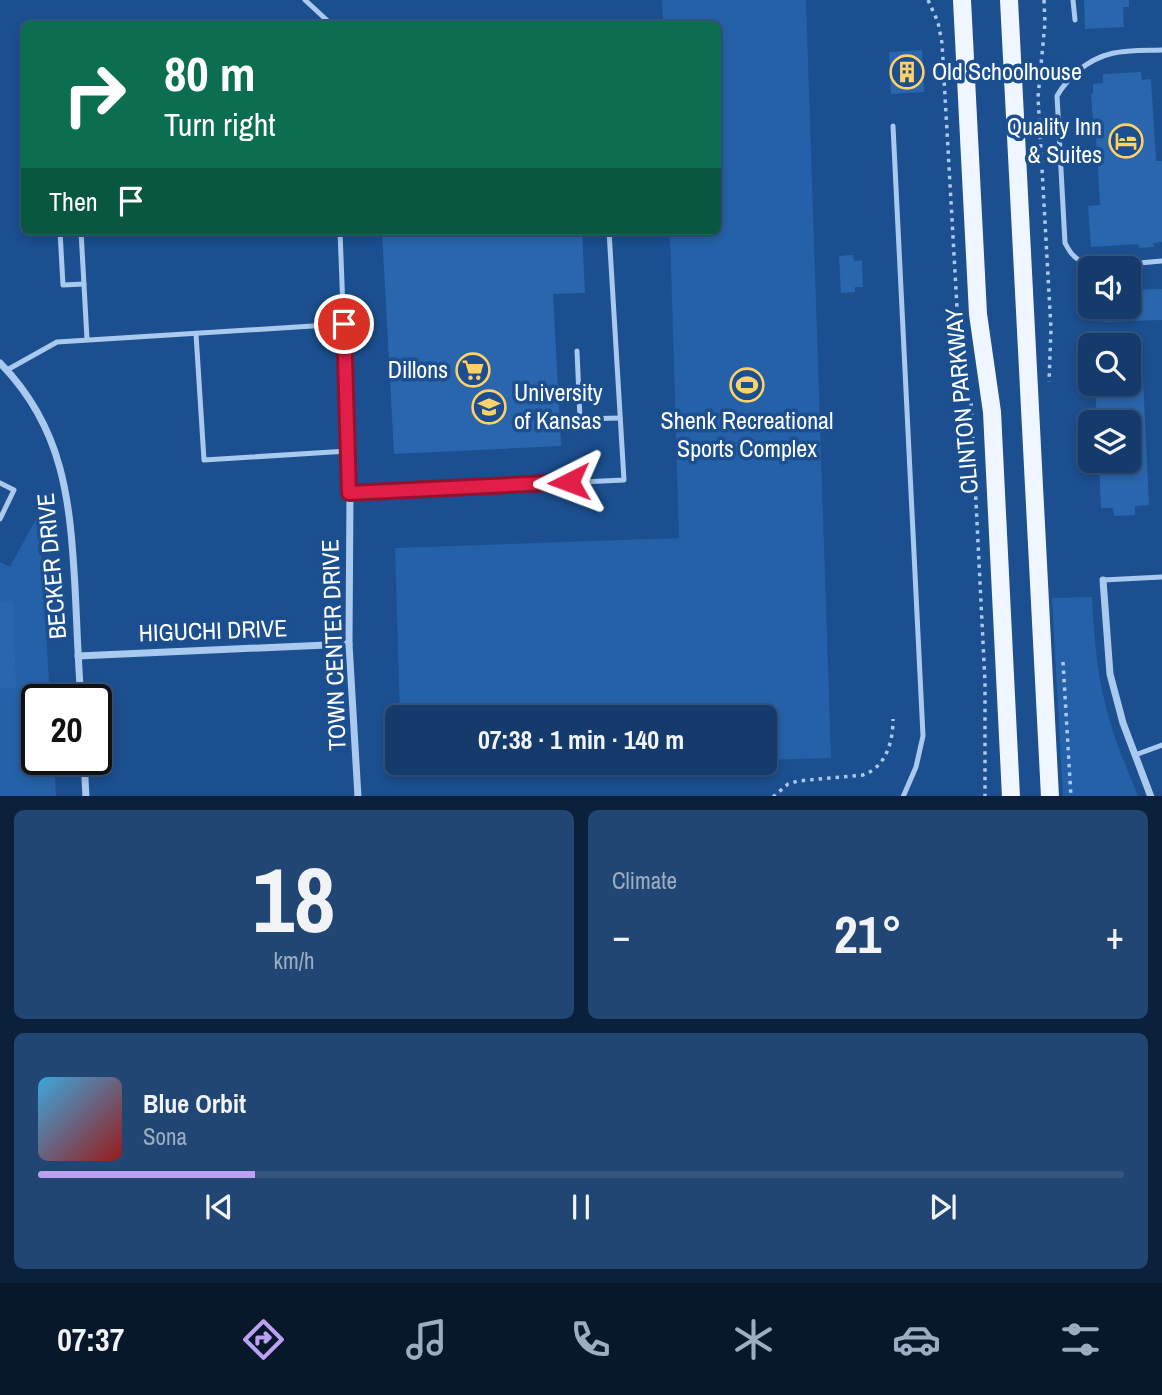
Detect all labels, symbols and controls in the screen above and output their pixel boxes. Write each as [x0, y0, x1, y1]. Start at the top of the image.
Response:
text: 80 m [164, 40, 256, 106]
icon: right [49, 49, 140, 140]
building icon: Old Schoolhouse [888, 53, 926, 91]
place label: Old Schoolhouse [932, 55, 1082, 87]
text: Turn right [164, 103, 276, 146]
place label: Quality Inn & Suites [1007, 110, 1102, 170]
hotel icon: Quality Inn & Suites [1107, 122, 1145, 160]
icon: arrive [112, 182, 150, 220]
text: Then [49, 184, 98, 219]
map controls [1078, 256, 1141, 473]
button: sound [1078, 256, 1141, 319]
pin [314, 294, 374, 354]
icon: arrive [325, 305, 363, 343]
street label: CLINTON PARKWAY [937, 307, 985, 495]
button: search [1078, 333, 1141, 396]
supermarket icon: Dillons [454, 351, 492, 389]
place label: Dillons [388, 353, 448, 385]
sports icon: Shenk Recreational Sports Complex [728, 366, 766, 404]
place label: University of Kansas [514, 376, 603, 436]
school or university icon: University of Kansas [470, 388, 508, 426]
place label: Shenk Recreational Sports Complex [661, 404, 833, 464]
button: layers [1078, 410, 1141, 473]
position arrow [532, 445, 606, 519]
street label: BECKER DRIVE [29, 492, 73, 640]
street label: TOWN CENTER DRIVE [313, 539, 353, 751]
street label: HIGUCHI DRIVE [138, 611, 288, 649]
speed limit sign: 20 [21, 684, 112, 775]
text: 07:38 · 1 min · 140 m [478, 722, 684, 757]
text: 18 [253, 838, 336, 960]
text: Climate [612, 865, 677, 896]
text: 21° [834, 899, 902, 969]
text: − [612, 910, 630, 961]
text: + [1106, 910, 1124, 961]
text: km/h [274, 945, 314, 976]
text: Blue Orbit [143, 1086, 246, 1121]
text: Sona [143, 1121, 187, 1152]
icon: previous [200, 1188, 238, 1226]
icon: pause [562, 1188, 600, 1226]
icon: next [924, 1188, 962, 1226]
icon: directions [239, 1315, 288, 1364]
icon: music [402, 1315, 451, 1364]
icon: phone [566, 1315, 615, 1364]
icon: climate [729, 1315, 778, 1364]
icon: car [892, 1315, 941, 1364]
icon: filters [1056, 1315, 1105, 1364]
text: 07:37 [57, 1318, 124, 1361]

